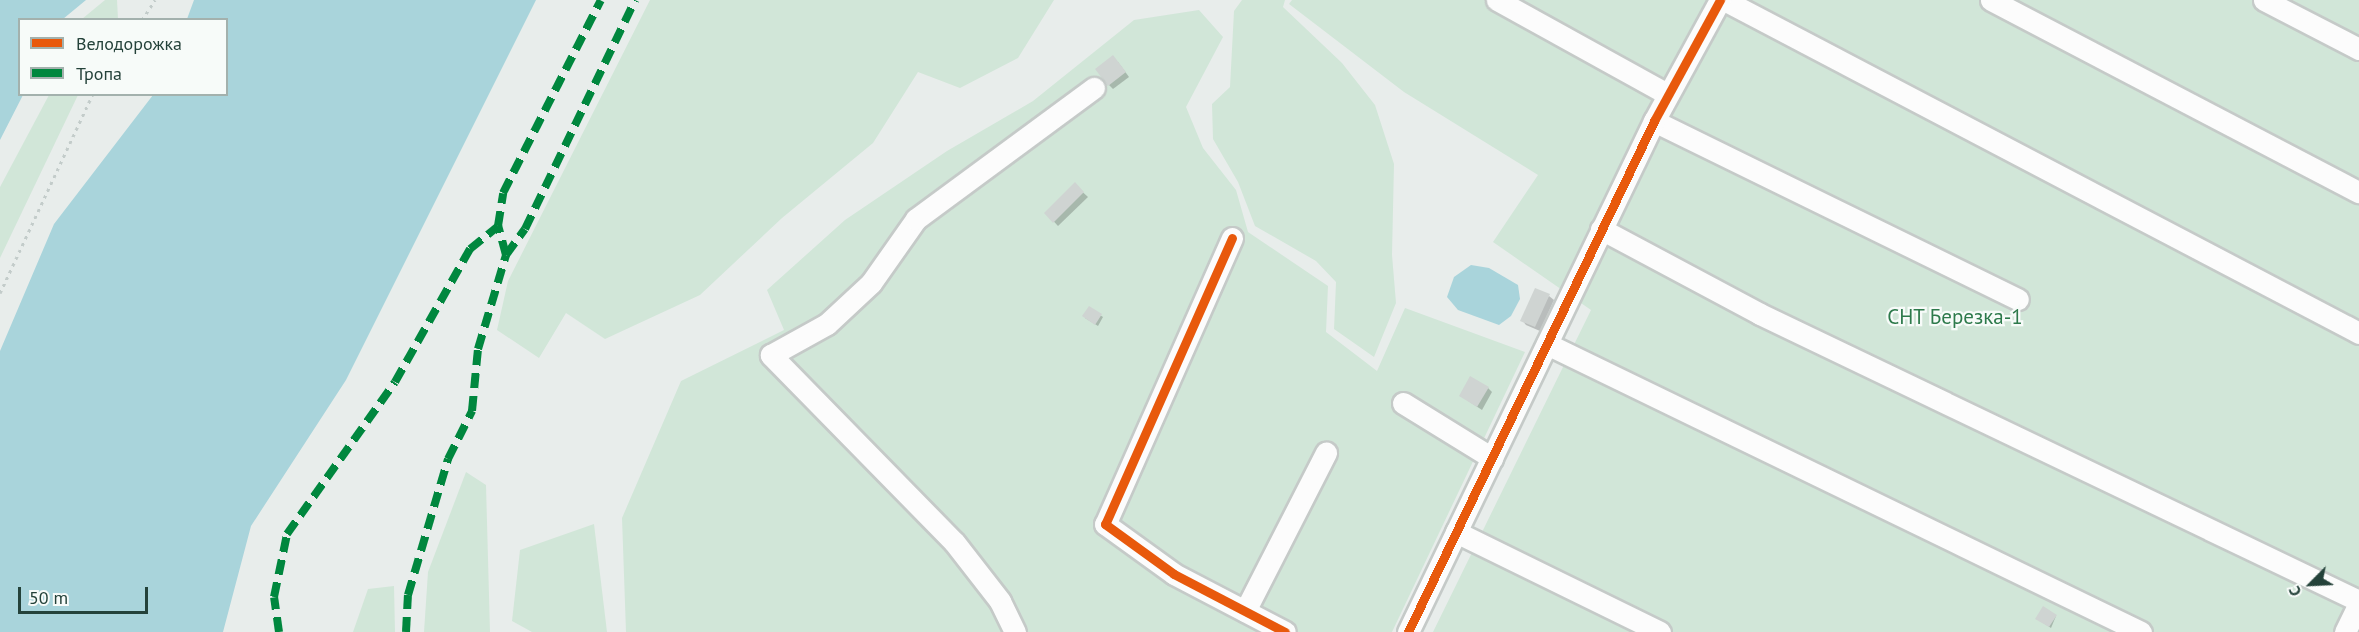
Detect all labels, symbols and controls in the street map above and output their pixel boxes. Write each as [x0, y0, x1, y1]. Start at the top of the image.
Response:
legend [18, 18, 228, 96]
text: Велодорожка [76, 32, 182, 55]
text: Тропа [76, 62, 122, 85]
park label: СНТ Березка-1 [1887, 304, 2023, 330]
north arrow [2281, 554, 2341, 614]
scale bar [21, 575, 152, 613]
text: С [2284, 583, 2306, 599]
text: 50 m [29, 586, 68, 609]

